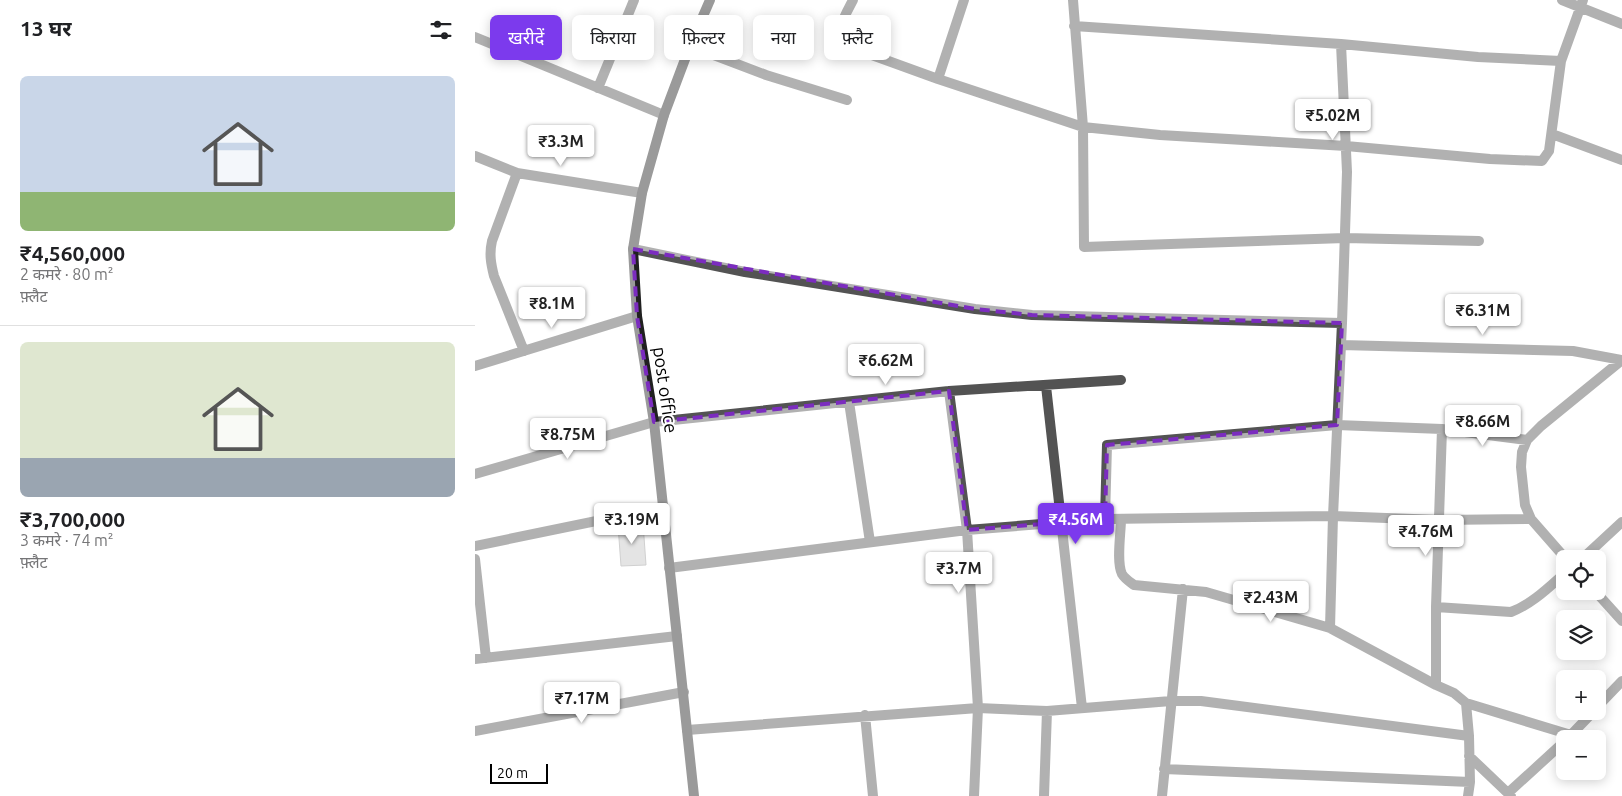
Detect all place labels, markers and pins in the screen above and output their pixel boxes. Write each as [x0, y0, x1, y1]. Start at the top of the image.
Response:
pin: ₹5.02M [1292, 98, 1374, 141]
pin: ₹3.3M [526, 124, 596, 167]
pin: ₹8.1M [517, 286, 587, 329]
pin: ₹6.31M [1442, 294, 1524, 336]
pin: ₹6.62M [845, 344, 927, 386]
pin: ₹8.66M [1442, 404, 1524, 447]
pin: ₹8.75M [527, 418, 609, 460]
pin: ₹3.19M [591, 502, 673, 545]
pin: ₹4.56M [1035, 502, 1117, 545]
pin: ₹4.76M [1385, 514, 1467, 557]
pin: ₹3.7M [924, 552, 994, 594]
pin: ₹2.43M [1230, 580, 1312, 623]
pin: ₹7.17M [541, 682, 623, 724]

